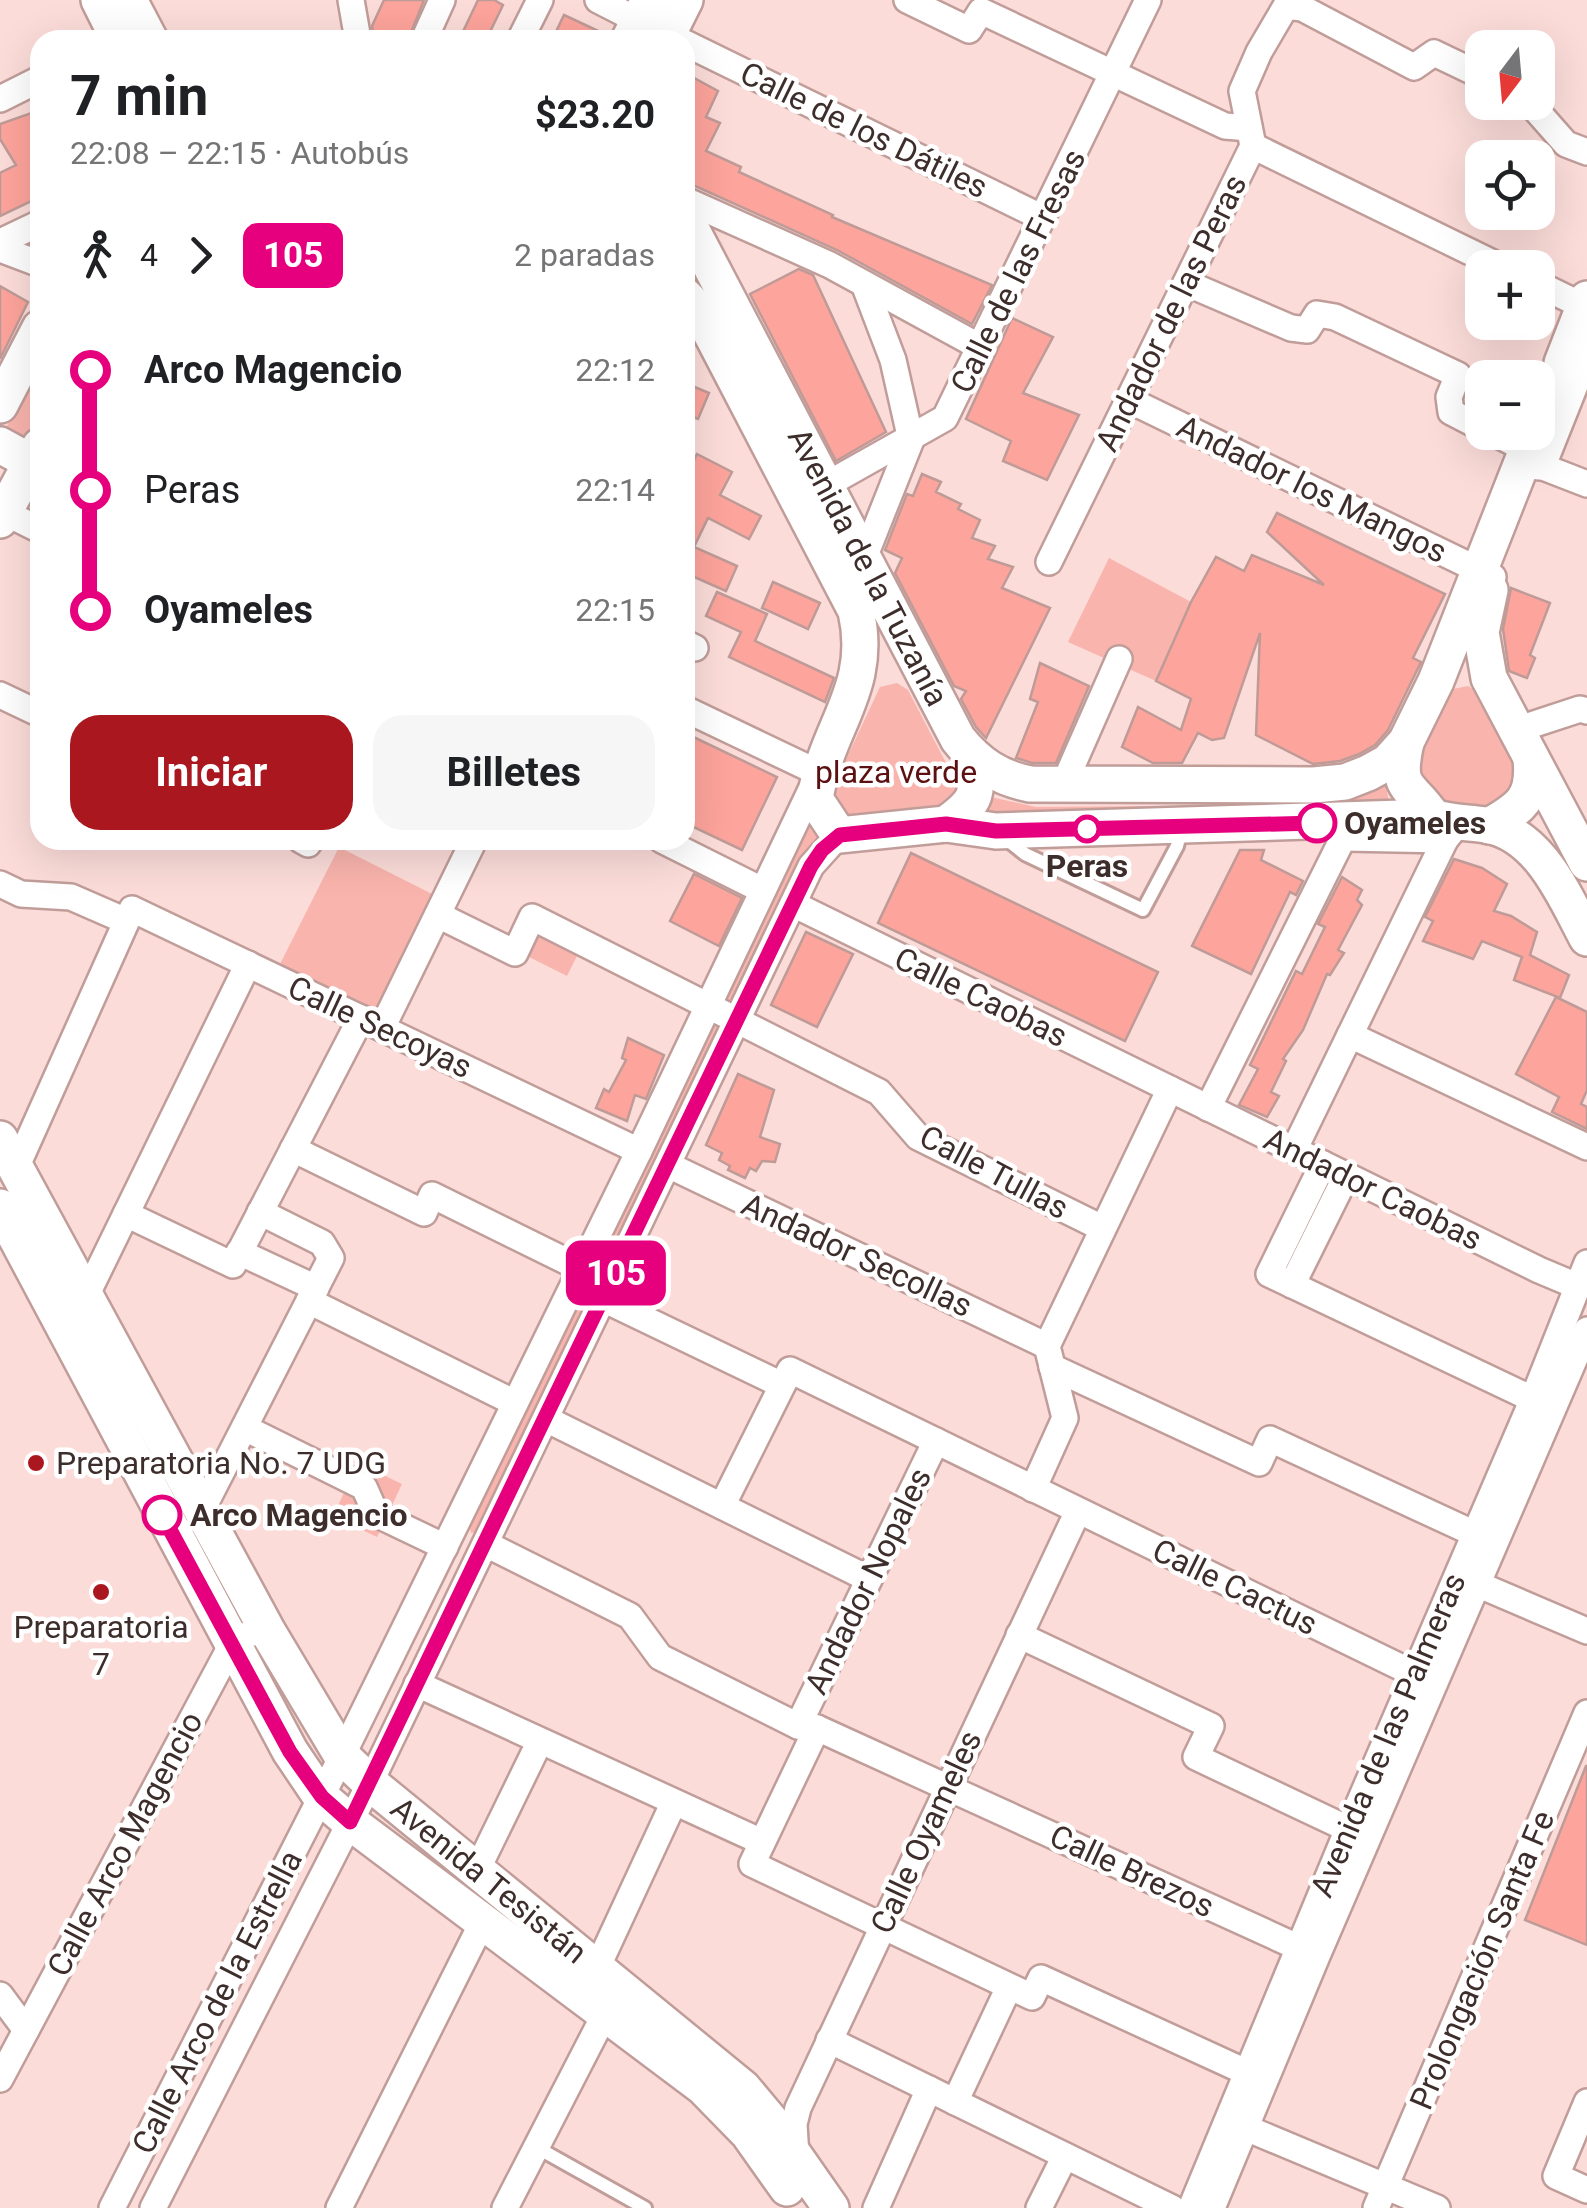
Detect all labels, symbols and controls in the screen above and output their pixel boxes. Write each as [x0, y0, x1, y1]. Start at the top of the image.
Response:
north arrow [1465, 30, 1555, 120]
map controls [1465, 30, 1555, 450]
street label: Calle de los Dátiles [734, 54, 994, 206]
text: 7 min [70, 64, 208, 128]
text: $23.20 [535, 93, 655, 137]
text: 22:08 – 22:15 · Autobús [70, 134, 409, 172]
button: locate [1465, 140, 1555, 230]
street label: Calle de las Fresas [943, 143, 1093, 399]
street label: Andador de las Peras [1088, 169, 1254, 457]
icon: walk [70, 228, 125, 283]
icon: forward [173, 228, 228, 283]
text: 105 [263, 235, 323, 276]
text: 4 [140, 236, 158, 274]
text: 2 paradas [514, 236, 655, 274]
button: + [1465, 250, 1555, 340]
text: Arco Magencio [144, 348, 402, 392]
text: 22:12 [575, 351, 655, 389]
button: − [1465, 360, 1555, 450]
street label: Andador los Mangos [1171, 407, 1453, 571]
street label: Avenida de la Tuzanía [780, 422, 956, 712]
text: Peras [144, 468, 240, 512]
text: 22:14 [575, 471, 655, 509]
text: Oyameles [144, 588, 313, 632]
text: 22:15 [575, 591, 655, 629]
button: Iniciar [70, 715, 353, 830]
button: Billetes [373, 715, 655, 830]
park label: plaza verde [815, 753, 977, 791]
marker: Oyameles [1298, 804, 1336, 842]
place label: Oyameles [1344, 804, 1486, 842]
marker: Peras [1074, 816, 1100, 842]
place label: Peras [1046, 847, 1128, 885]
street label: Calle Caobas [889, 939, 1073, 1055]
street label: Calle Secoyas [282, 968, 478, 1086]
street label: Calle Tullas [913, 1117, 1075, 1227]
street label: Andador Caobas [1258, 1120, 1488, 1258]
street label: Andador Secollas [736, 1185, 978, 1325]
line badge: 105 [558, 1240, 674, 1306]
text: 105 [586, 1253, 646, 1294]
place label: Preparatoria No. 7 UDG [56, 1444, 386, 1482]
marker: Preparatoria No. 7 UDG [25, 1452, 47, 1474]
street label: Andador Nopales [797, 1462, 939, 1700]
marker: Arco Magencio [143, 1496, 181, 1534]
place label: Arco Magencio [190, 1496, 407, 1534]
street label: Calle Cactus [1147, 1531, 1323, 1643]
street label: Avenida de las Palmeras [1302, 1567, 1474, 1903]
marker: Preparatoria 7 [90, 1581, 112, 1603]
place label: Preparatoria 7 [13, 1608, 189, 1683]
street label: Calle Arco Magencio [39, 1705, 211, 1983]
street label: Calle Oyameles [862, 1725, 990, 1939]
street label: Avenida Tesistán [383, 1789, 594, 1971]
street label: Prolongación Santa Fe [1402, 1805, 1562, 2115]
street label: Calle Brezos [1044, 1816, 1220, 1926]
street label: Calle Arco de la Estrella [124, 1844, 310, 2160]

